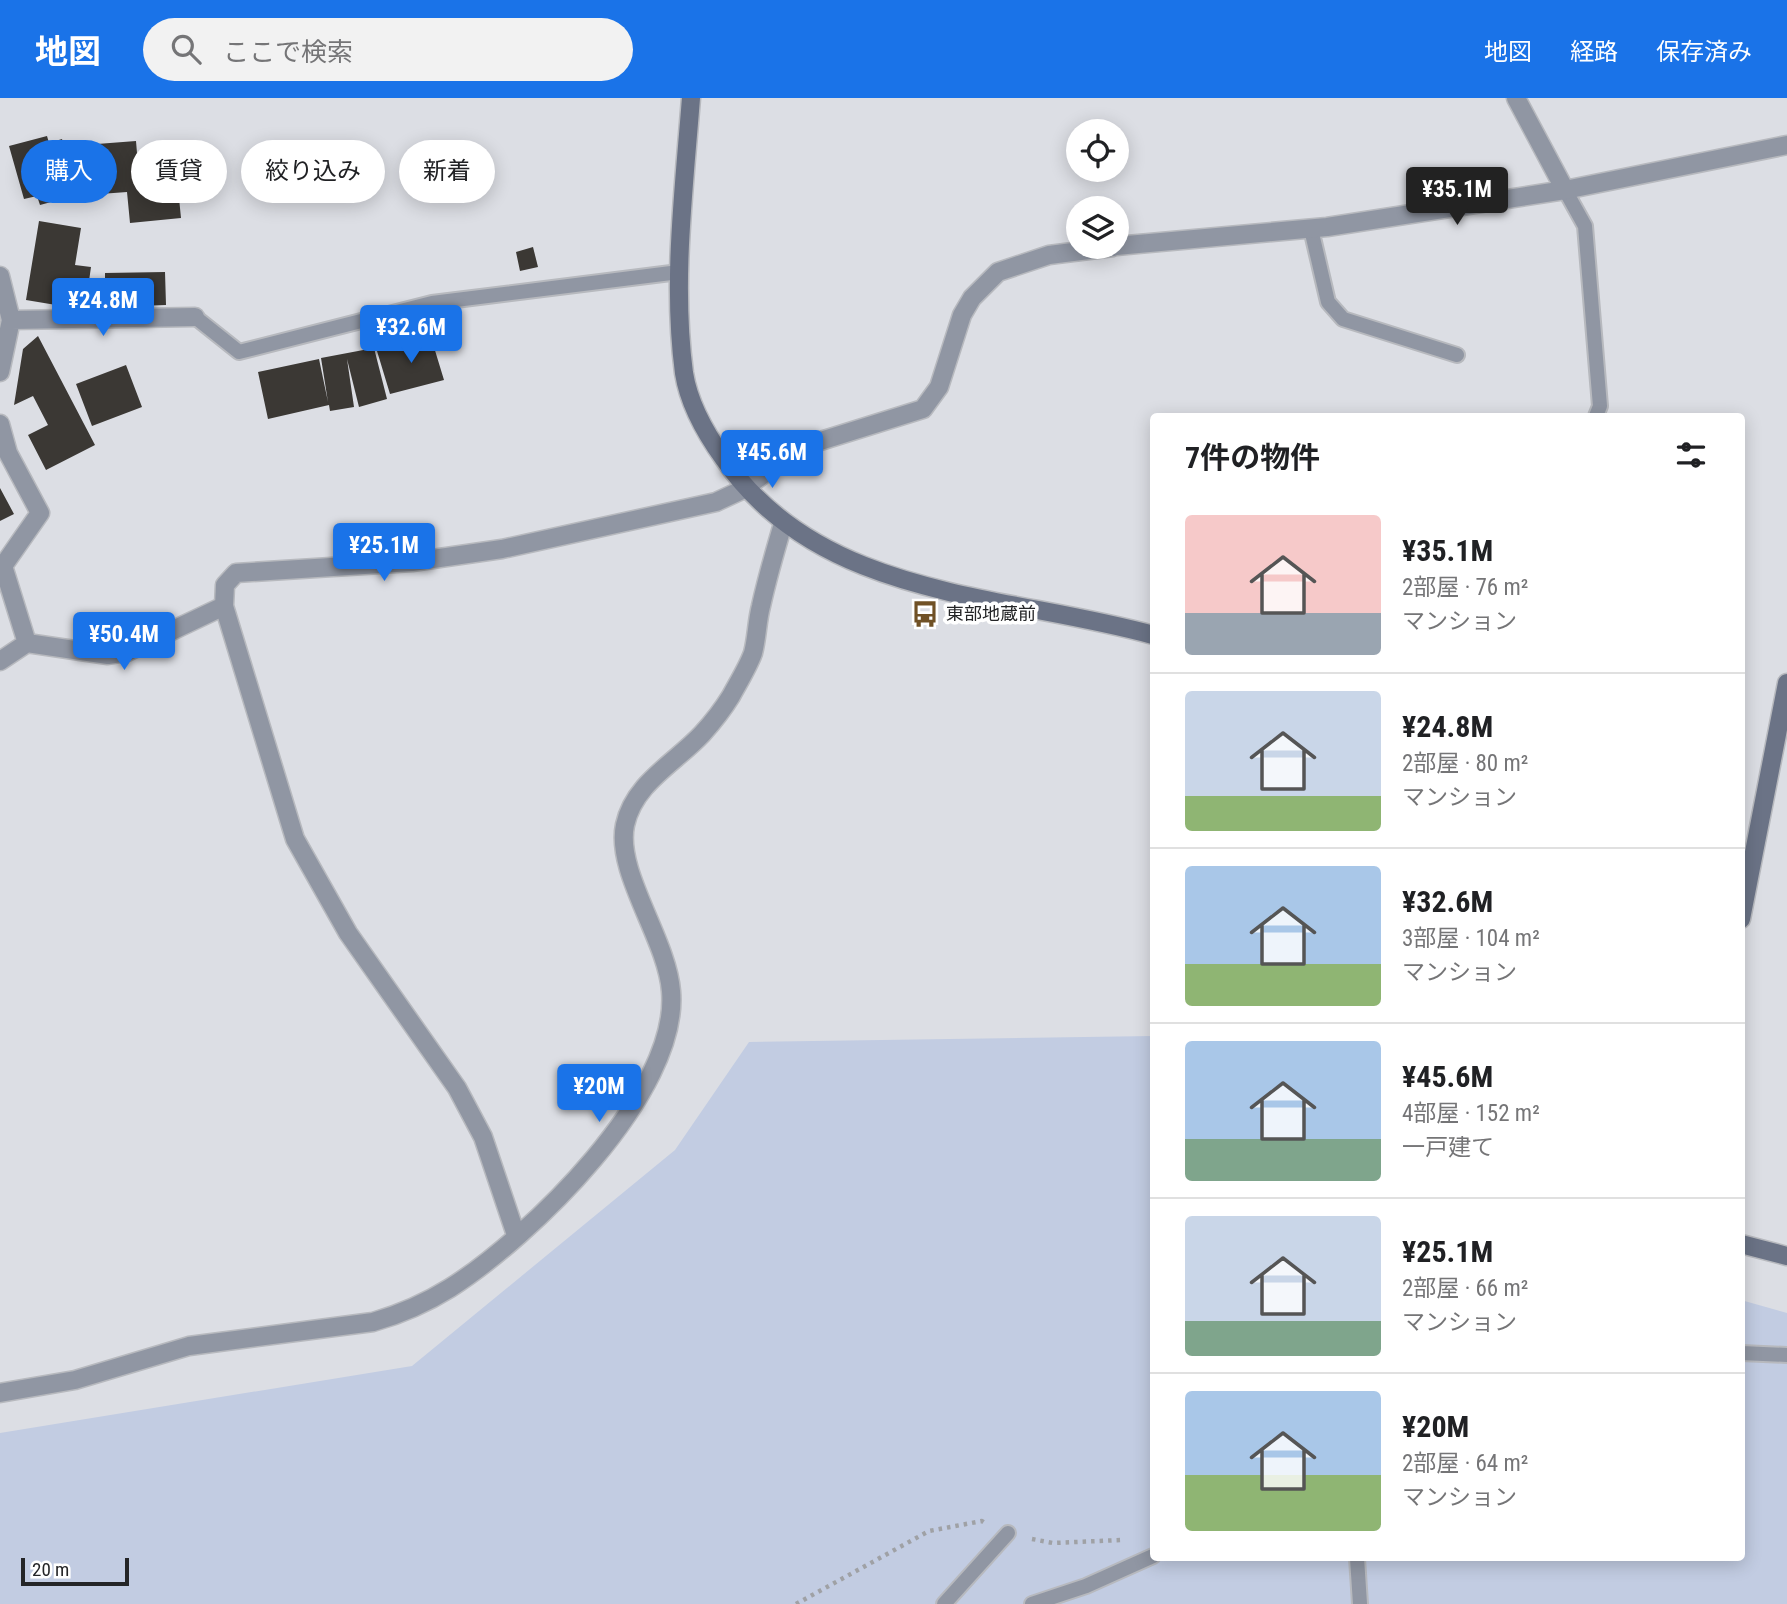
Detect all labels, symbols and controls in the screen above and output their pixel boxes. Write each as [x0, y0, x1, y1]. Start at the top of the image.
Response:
search box [143, 18, 633, 81]
icon: search [167, 30, 205, 68]
text: 地図 [35, 32, 101, 71]
text: ここで検索 [223, 37, 353, 67]
text: 地図 [1484, 38, 1532, 66]
text: 経路 [1570, 38, 1618, 66]
text: 保存済み [1656, 38, 1752, 66]
map controls [1066, 119, 1129, 259]
button: locate [1066, 119, 1129, 182]
chip: 購入 [21, 140, 117, 203]
chip: 賃貸 [131, 140, 227, 203]
chip: 絞り込み [241, 140, 385, 203]
chip: 新着 [399, 140, 495, 203]
pin: ¥35.1M [1400, 167, 1514, 227]
text: ¥35.1M [1422, 176, 1492, 203]
button: layers [1066, 196, 1129, 259]
pin: ¥24.8M [46, 278, 160, 338]
text: ¥24.8M [68, 287, 138, 314]
pin: ¥32.6M [354, 306, 468, 365]
text: ¥32.6M [376, 314, 446, 341]
pin: ¥45.6M [715, 430, 829, 490]
icon: filters [1672, 436, 1710, 474]
text: ¥45.6M [737, 439, 807, 466]
text: 7件の物件 [1185, 440, 1320, 475]
pin: ¥25.1M [327, 524, 441, 583]
text: ¥25.1M [349, 532, 419, 559]
text: ¥35.1M [1402, 533, 1493, 568]
icon: home [1241, 543, 1325, 627]
text: 2部屋 · 76 m² [1402, 574, 1528, 601]
bus stop icon: 東部地蔵前 [910, 599, 940, 629]
place label: 東部地蔵前 [946, 603, 1036, 624]
text: マンション [1402, 608, 1517, 635]
pin: ¥50.4M [67, 612, 181, 672]
text: ¥50.4M [89, 621, 159, 648]
text: ¥24.8M [1402, 709, 1493, 744]
icon: home [1241, 719, 1325, 803]
text: 2部屋 · 80 m² [1402, 750, 1528, 777]
text: マンション [1402, 784, 1517, 811]
text: ¥32.6M [1402, 884, 1493, 919]
icon: home [1241, 894, 1325, 978]
text: 3部屋 · 104 m² [1402, 925, 1540, 952]
text: マンション [1402, 959, 1517, 986]
text: ¥45.6M [1402, 1059, 1493, 1094]
pin: ¥20M [558, 1065, 640, 1124]
icon: home [1241, 1069, 1325, 1153]
text: ¥20M [573, 1073, 625, 1100]
text: 4部屋 · 152 m² [1402, 1100, 1540, 1127]
text: 一戸建て [1402, 1134, 1494, 1161]
text: ¥25.1M [1402, 1234, 1493, 1269]
icon: home [1241, 1244, 1325, 1328]
text: 2部屋 · 66 m² [1402, 1275, 1528, 1302]
text: マンション [1402, 1309, 1517, 1336]
text: ¥20M [1402, 1409, 1469, 1444]
icon: home [1241, 1419, 1325, 1503]
text: 2部屋 · 64 m² [1402, 1450, 1528, 1477]
text: マンション [1402, 1484, 1517, 1511]
scale bar [21, 1555, 130, 1587]
text: 20 m [32, 1558, 69, 1581]

